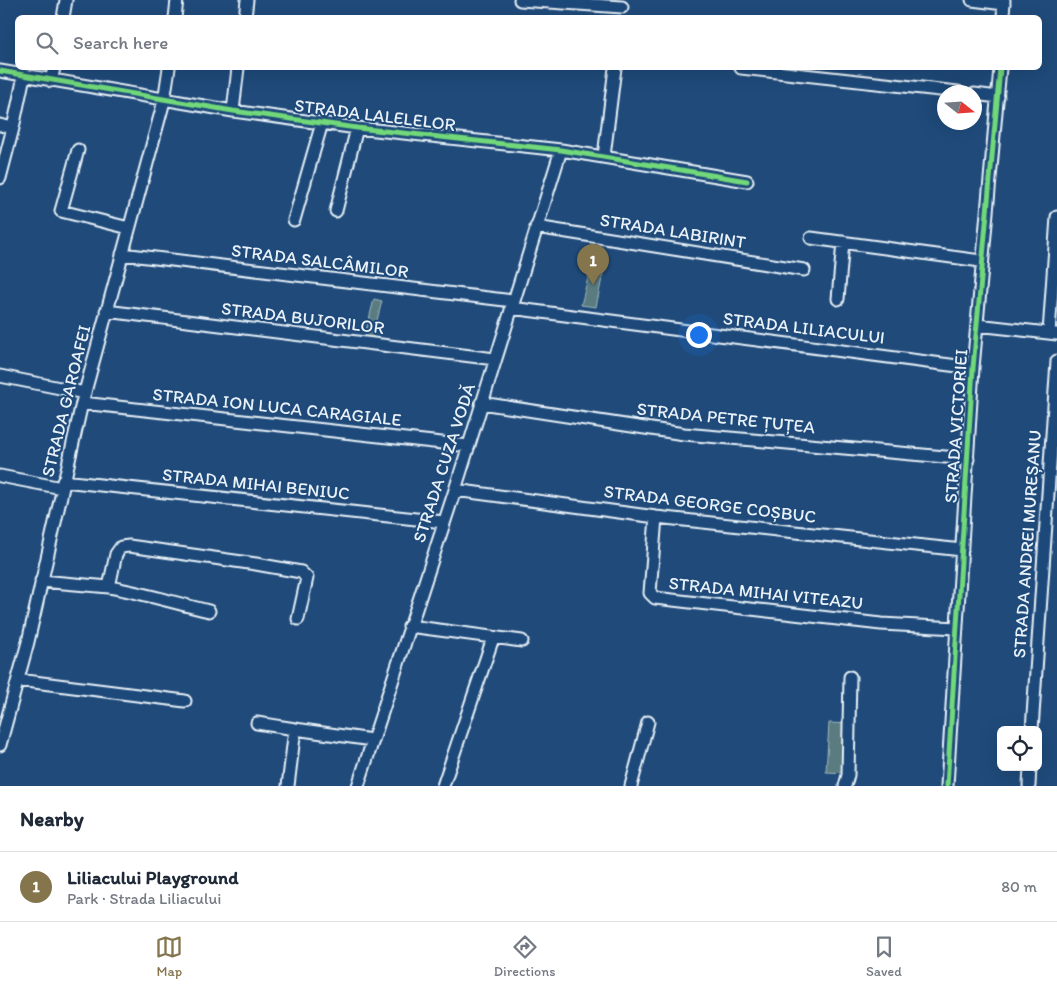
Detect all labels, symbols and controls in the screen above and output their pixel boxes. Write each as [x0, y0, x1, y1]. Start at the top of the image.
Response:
search box [15, 15, 1042, 70]
icon: search [33, 29, 61, 57]
text: Search here [73, 31, 168, 54]
north arrow [937, 85, 982, 130]
street label: STRADA LALELELOR [293, 94, 457, 136]
street label: STRADA LABIRINT [599, 209, 747, 253]
street label: STRADA SALCÂMILOR [230, 239, 410, 283]
pin: 1 [577, 244, 609, 285]
street label: STRADA BUJORILOR [220, 297, 386, 339]
street label: STRADA LILIACULUI [722, 307, 886, 349]
your location [686, 322, 712, 348]
street label: STRADA GAROAFEI [36, 323, 96, 479]
street label: STRADA VICTORIEI [940, 348, 972, 504]
street label: STRADA CUZA VODĂ [408, 380, 480, 545]
street label: STRADA ION LUCA CARAGIALE [152, 383, 402, 431]
street label: STRADA PETRE ȚUȚEA [636, 398, 817, 438]
street label: STRADA ANDREI MUREȘANU [1008, 429, 1046, 659]
street label: STRADA MIHAI BENIUC [161, 463, 351, 505]
street label: STRADA GEORGE COȘBUC [603, 480, 817, 528]
street label: STRADA MIHAI VITEAZU [668, 572, 864, 614]
map controls [997, 726, 1042, 771]
button: locate [997, 726, 1042, 771]
text: Nearby [20, 806, 84, 831]
text: Liliacului Playground [67, 866, 239, 889]
text: 1 [32, 877, 40, 896]
text: 80 m [1001, 877, 1037, 896]
text: Park · Strada Liliacului [67, 889, 221, 908]
tab: Map [155, 933, 183, 980]
tab: Directions [494, 933, 555, 980]
tab: Saved [866, 933, 902, 980]

